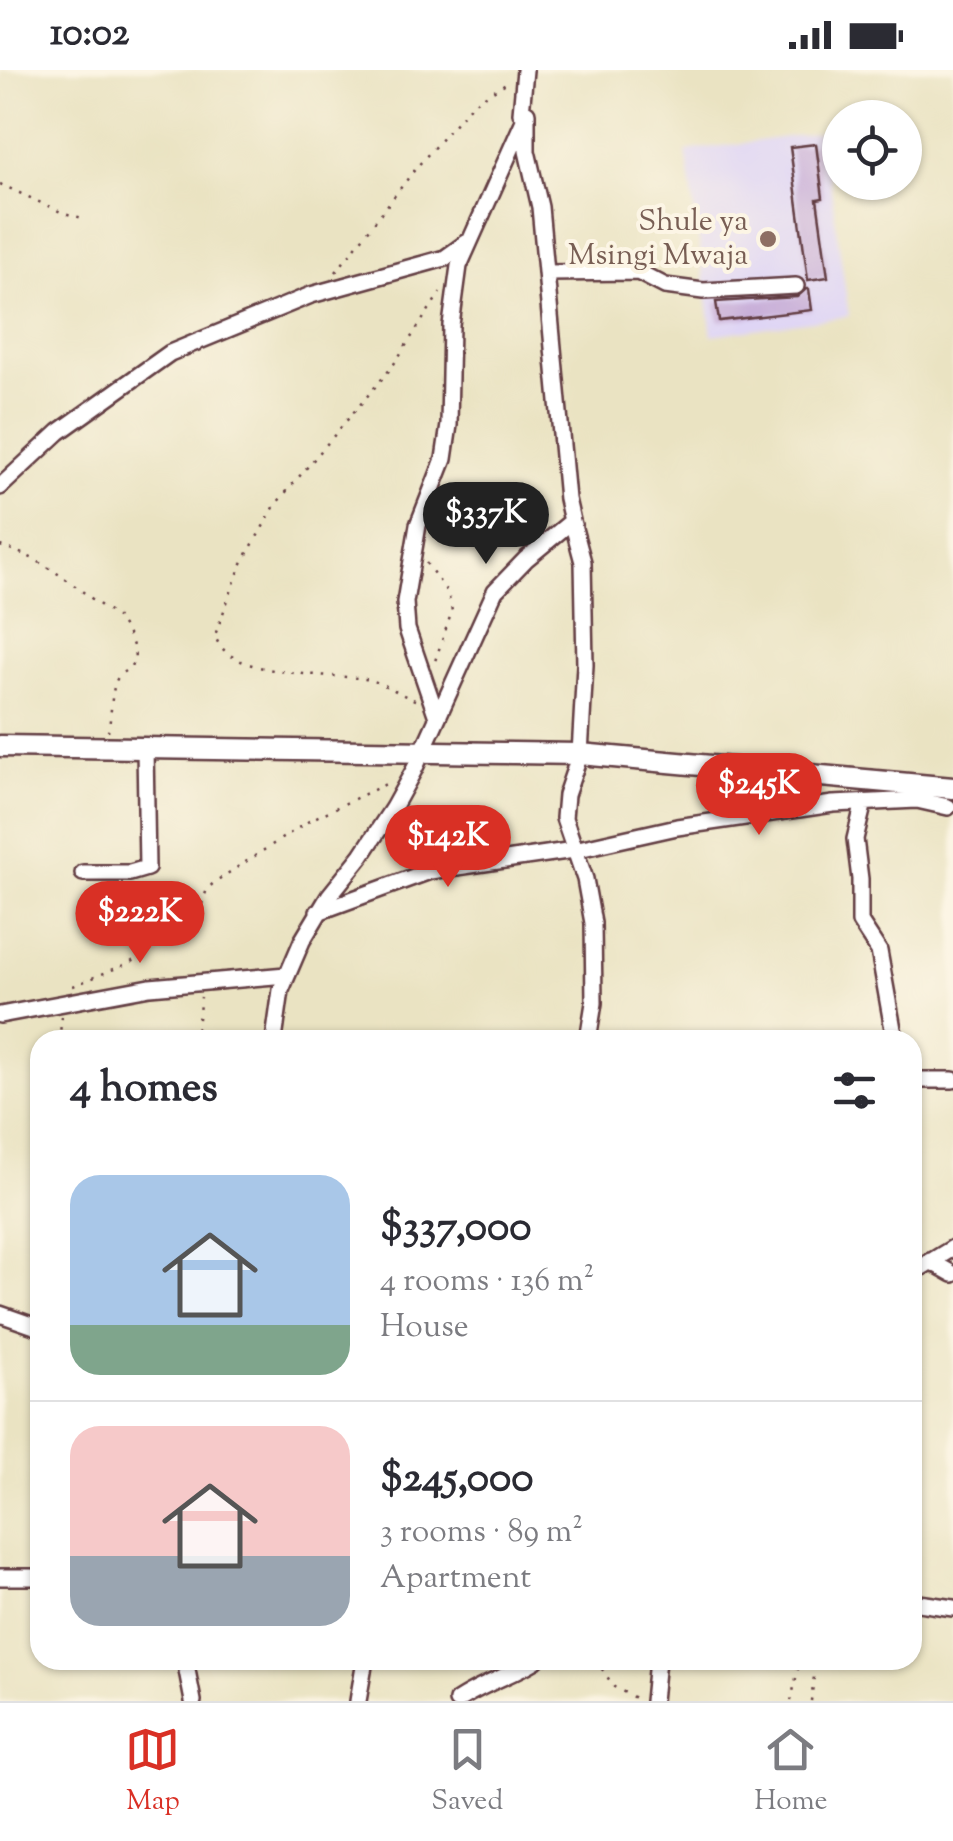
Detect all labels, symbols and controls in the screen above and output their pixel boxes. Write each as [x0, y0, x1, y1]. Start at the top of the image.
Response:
text: 10:02 [50, 8, 129, 62]
map controls [822, 100, 922, 200]
button: locate [822, 100, 922, 200]
place label: Shule ya Msingi Mwaja [568, 201, 748, 278]
marker: Shule ya Msingi Mwaja [757, 228, 779, 250]
pin: $337K [416, 482, 556, 567]
text: $337K [445, 491, 527, 537]
pin: $245K [689, 753, 829, 838]
text: $245K [718, 762, 800, 808]
pin: $142K [378, 805, 518, 890]
text: $142K [407, 814, 489, 860]
pin: $222K [70, 881, 210, 966]
text: $222K [97, 890, 183, 936]
text: 4 homes [70, 1060, 218, 1120]
icon: filters [827, 1063, 882, 1118]
text: $337,000 [380, 1199, 531, 1259]
icon: home [150, 1215, 270, 1335]
text: 4 rooms · 136 m² [380, 1259, 594, 1305]
text: House [380, 1305, 469, 1351]
text: $245,000 [380, 1450, 534, 1510]
icon: home [150, 1466, 270, 1586]
text: 3 rooms · 89 m² [380, 1510, 583, 1556]
text: Apartment [380, 1556, 531, 1602]
tab: Map [125, 1722, 180, 1822]
tab: Saved [431, 1722, 503, 1822]
tab: Home [754, 1722, 828, 1822]

